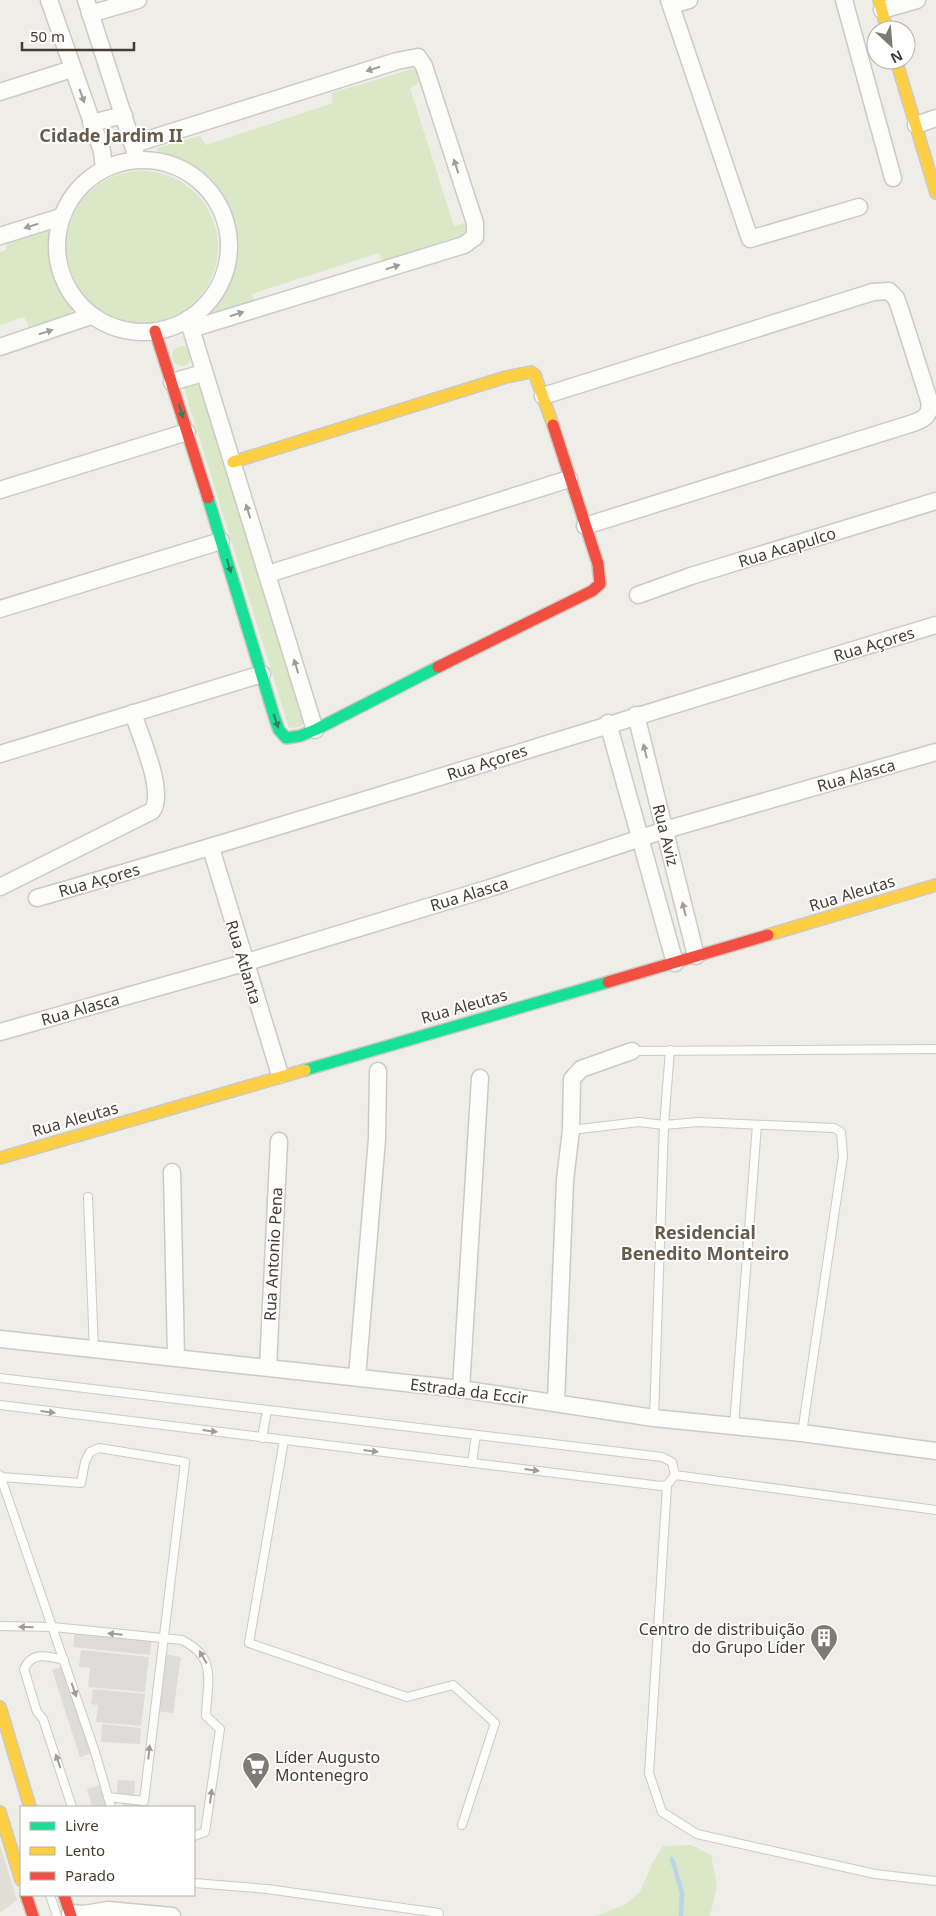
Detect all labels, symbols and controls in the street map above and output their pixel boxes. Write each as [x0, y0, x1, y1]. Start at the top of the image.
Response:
scale bar [22, 20, 135, 52]
north arrow [866, 20, 916, 70]
text: 50 m [30, 26, 65, 46]
text: N [888, 46, 906, 68]
one-way arrow [365, 66, 380, 73]
one-way arrow [78, 89, 86, 104]
district label: Cidade Jardim II [39, 123, 183, 147]
one-way arrow [452, 158, 460, 173]
one-way arrow [23, 223, 38, 231]
one-way arrow [385, 262, 400, 270]
one-way arrow [230, 310, 245, 318]
one-way arrow [39, 328, 54, 336]
one-way arrow [177, 403, 185, 418]
one-way arrow [244, 503, 252, 518]
street label: Rua Acapulco [735, 522, 839, 572]
one-way arrow [225, 559, 233, 574]
street label: Rua Açores [831, 621, 917, 667]
one-way arrow [292, 659, 300, 674]
one-way arrow [273, 714, 281, 729]
street label: Rua Açores [444, 739, 530, 785]
one-way arrow [641, 744, 649, 759]
street label: Rua Alasca [814, 753, 898, 797]
street label: Rua Aviz [648, 802, 684, 868]
street label: Rua Açores [56, 858, 142, 902]
street label: Rua Aleutas [806, 870, 898, 916]
street label: Rua Alasca [427, 872, 511, 916]
one-way arrow [680, 901, 688, 916]
street label: Rua Atlanta [221, 917, 267, 1007]
street label: Rua Aleutas [418, 983, 510, 1029]
street label: Rua Alasca [38, 987, 122, 1031]
street label: Rua Aleutas [29, 1096, 121, 1142]
street label: Rua Antonio Pena [259, 1187, 287, 1321]
district label: Residencial Benedito Monteiro [621, 1220, 789, 1265]
street label: Estrada da Eccir [409, 1373, 530, 1409]
one-way arrow [41, 1408, 57, 1416]
one-way arrow [202, 1428, 218, 1436]
one-way arrow [363, 1447, 379, 1455]
one-way arrow [525, 1466, 541, 1474]
place label: Centro de distribuição do Grupo Líder [639, 1618, 805, 1658]
one-way arrow [18, 1623, 34, 1631]
building icon: Centro de distribuição do Grupo Líder [809, 1623, 839, 1662]
one-way arrow [107, 1630, 123, 1638]
one-way arrow [199, 1650, 207, 1665]
one-way arrow [70, 1683, 78, 1698]
one-way arrow [145, 1744, 153, 1760]
place label: Líder Augusto Montenegro [275, 1746, 380, 1786]
supermarket icon: Líder Augusto Montenegro [241, 1751, 271, 1790]
one-way arrow [53, 1753, 61, 1768]
one-way arrow [207, 1788, 215, 1804]
legend [20, 1806, 195, 1896]
text: Livre [65, 1815, 99, 1835]
text: Lento [65, 1840, 105, 1860]
text: Parado [65, 1865, 115, 1885]

